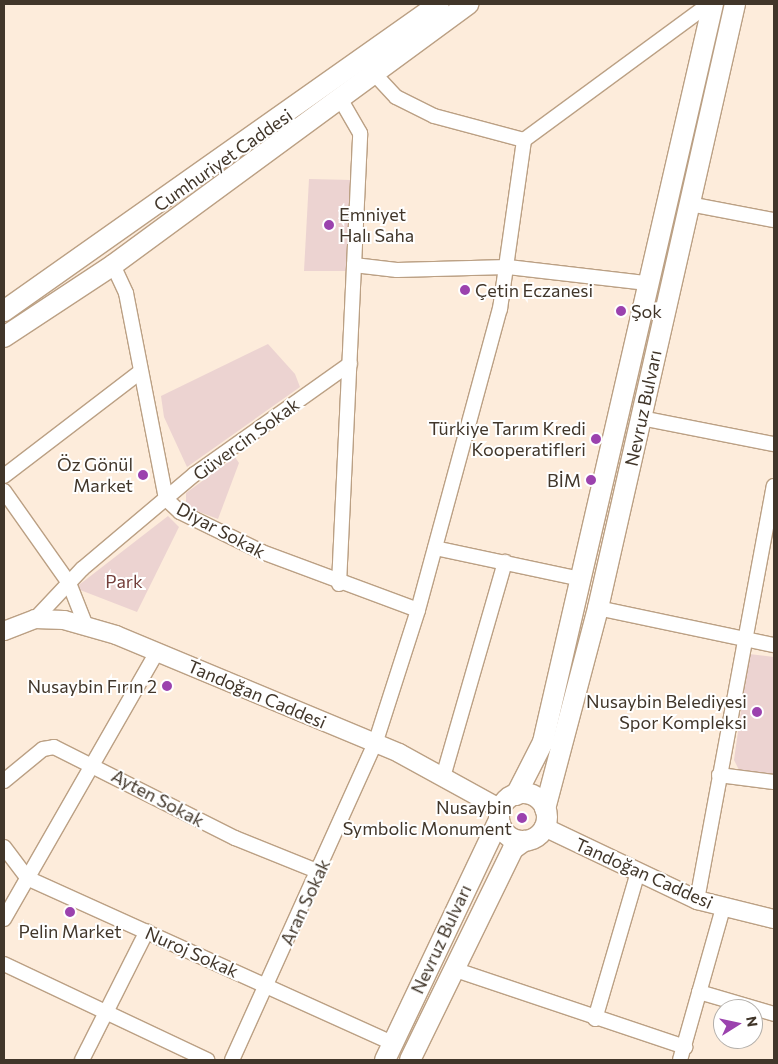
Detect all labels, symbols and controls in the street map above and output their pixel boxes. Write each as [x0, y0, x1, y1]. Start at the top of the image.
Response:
street label: Cumhuriyet Caddesi [150, 104, 296, 216]
place label: Emniyet Halı Saha [339, 204, 414, 246]
marker: Emniyet Halı Saha [323, 219, 335, 231]
place label: Çetin Eczanesi [475, 279, 593, 301]
marker: Çetin Eczanesi [459, 284, 471, 296]
place label: Şok [631, 300, 662, 322]
marker: Şok [615, 305, 627, 317]
street label: Nevruz Bulvarı [620, 348, 666, 468]
street label: Güvercin Sokak [189, 393, 303, 485]
place label: Türkiye Tarım Kredi Kooperatifleri [429, 418, 586, 460]
marker: Türkiye Tarım Kredi Kooperatifleri [590, 433, 602, 445]
place label: Öz Gönül Market [57, 454, 133, 496]
marker: Öz Gönül Market [137, 469, 149, 481]
place label: BİM [547, 469, 581, 491]
marker: BİM [585, 474, 597, 486]
street label: Diyar Sokak [173, 498, 269, 562]
park label: Park [105, 570, 143, 592]
street label: Tandoğan Caddesi [184, 655, 330, 733]
place label: Nusaybin Fırın 2 [27, 675, 157, 697]
marker: Nusaybin Fırın 2 [161, 680, 173, 692]
place label: Nusaybin Belediyesi Spor Kompleksi [586, 691, 747, 734]
marker: Nusaybin Belediyesi Spor Kompleksi [751, 706, 763, 718]
street label: Ayten Sokak [108, 765, 208, 831]
place label: Nusaybin Symbolic Monument [343, 797, 512, 840]
marker: Nusaybin Symbolic Monument [516, 812, 528, 824]
street label: Tandoğan Caddesi [572, 833, 716, 913]
street label: Aran Sokak [276, 855, 334, 949]
street label: Nevruz Bulvarı [406, 881, 476, 997]
marker: Pelin Market [64, 906, 76, 918]
place label: Pelin Market [18, 920, 122, 942]
street label: Nuroj Sokak [142, 922, 242, 982]
north arrow [713, 999, 763, 1049]
text: N [743, 1015, 762, 1028]

